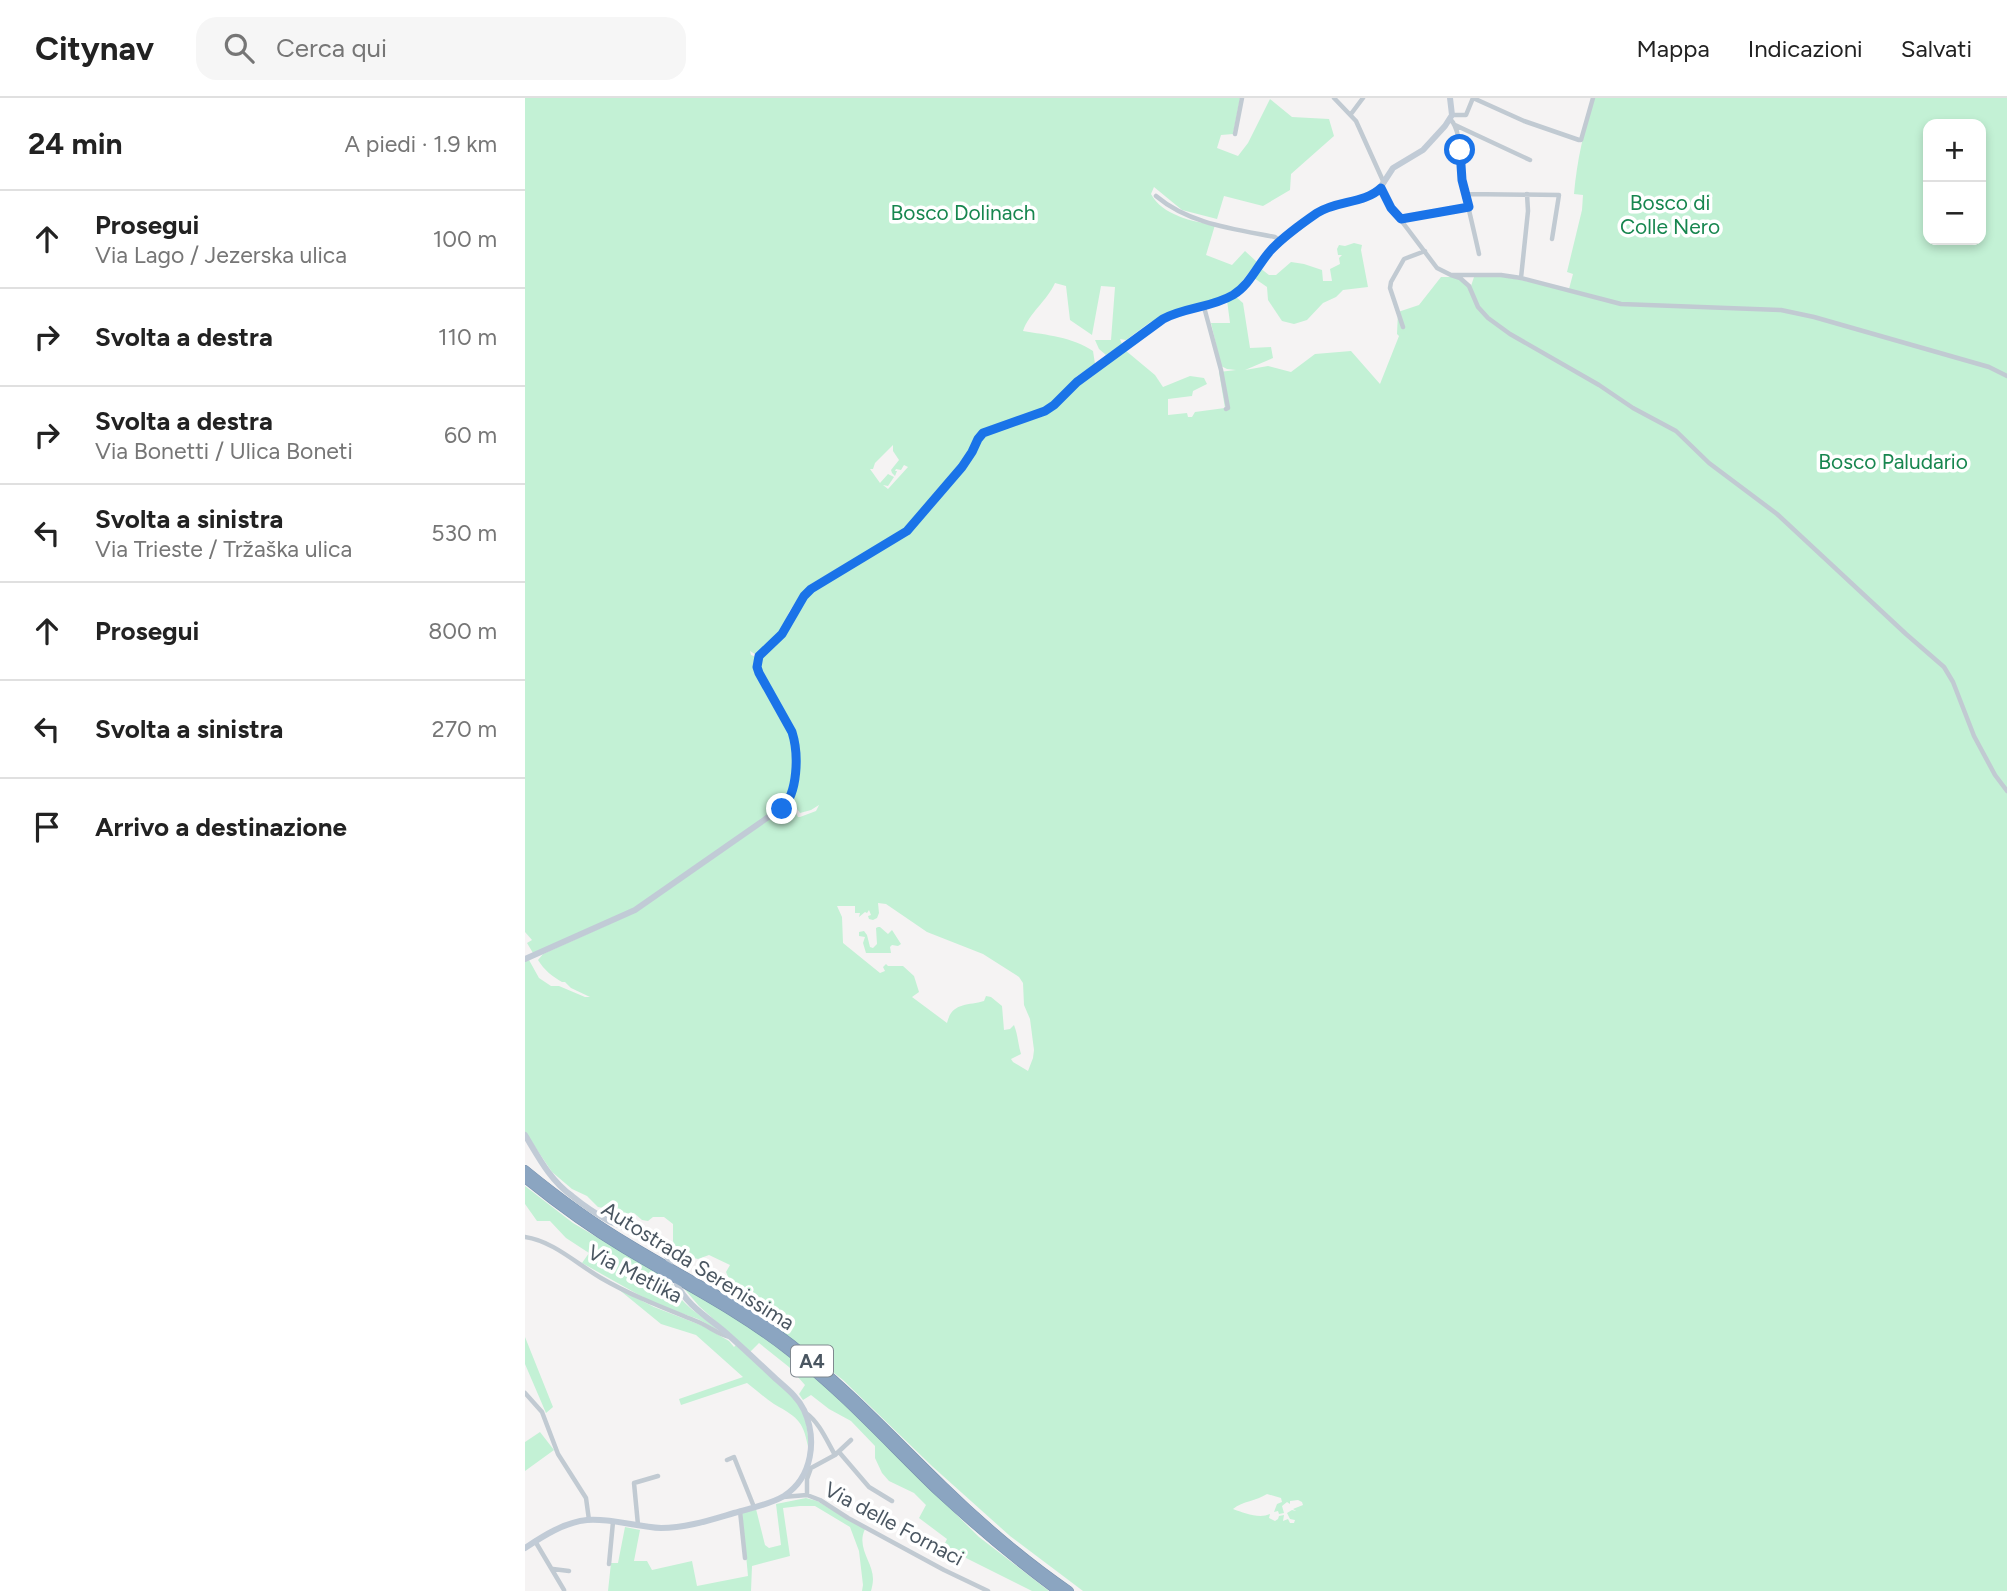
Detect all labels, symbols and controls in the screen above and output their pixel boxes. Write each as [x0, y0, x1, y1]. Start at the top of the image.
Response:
search box [196, 17, 686, 80]
text: Citynav [35, 29, 154, 68]
icon: search [220, 29, 258, 67]
text: Cerca qui [276, 32, 387, 64]
text: Mappa [1637, 34, 1710, 63]
text: Indicazioni [1748, 34, 1863, 63]
text: Salvati [1901, 34, 1972, 63]
map controls [1923, 119, 1986, 245]
button: + [1923, 119, 1986, 182]
text: 24 min [28, 125, 123, 162]
text: A piedi · 1.9 km [345, 130, 497, 158]
route start [1444, 134, 1475, 165]
button: − [1923, 182, 1986, 245]
park label: Bosco di Colle Nero [1620, 190, 1720, 239]
park label: Bosco Dolinach [890, 200, 1036, 225]
text: Prosegui [95, 209, 199, 241]
icon: ahead [28, 220, 66, 258]
text: 100 m [433, 225, 497, 253]
text: Via Lago / Jezerska ulica [95, 241, 347, 269]
icon: right [28, 318, 66, 356]
text: Svolta a destra [95, 321, 273, 353]
text: 110 m [438, 323, 497, 351]
text: Svolta a destra [95, 405, 273, 437]
icon: right [28, 416, 66, 454]
text: 60 m [444, 421, 497, 449]
text: Via Bonetti / Ulica Boneti [95, 437, 353, 465]
park label: Bosco Paludario [1818, 449, 1968, 474]
text: Svolta a sinistra [95, 503, 283, 535]
icon: left [28, 514, 66, 552]
text: 530 m [431, 519, 497, 547]
text: Via Trieste / Tržaška ulica [95, 535, 352, 563]
icon: ahead [28, 612, 66, 650]
text: Prosegui [95, 615, 199, 647]
text: 800 m [428, 617, 497, 645]
icon: left [28, 710, 66, 748]
text: Svolta a sinistra [95, 713, 283, 745]
text: 270 m [432, 715, 497, 743]
route end [766, 793, 797, 824]
icon: arrive [28, 808, 66, 846]
text: Arrivo a destinazione [95, 811, 347, 843]
street label: Autostrada Serenissima [597, 1196, 799, 1335]
street label: Via Metlika [584, 1239, 687, 1308]
road number: A4 [791, 1345, 833, 1376]
street label: Via delle Fornaci [820, 1476, 968, 1571]

